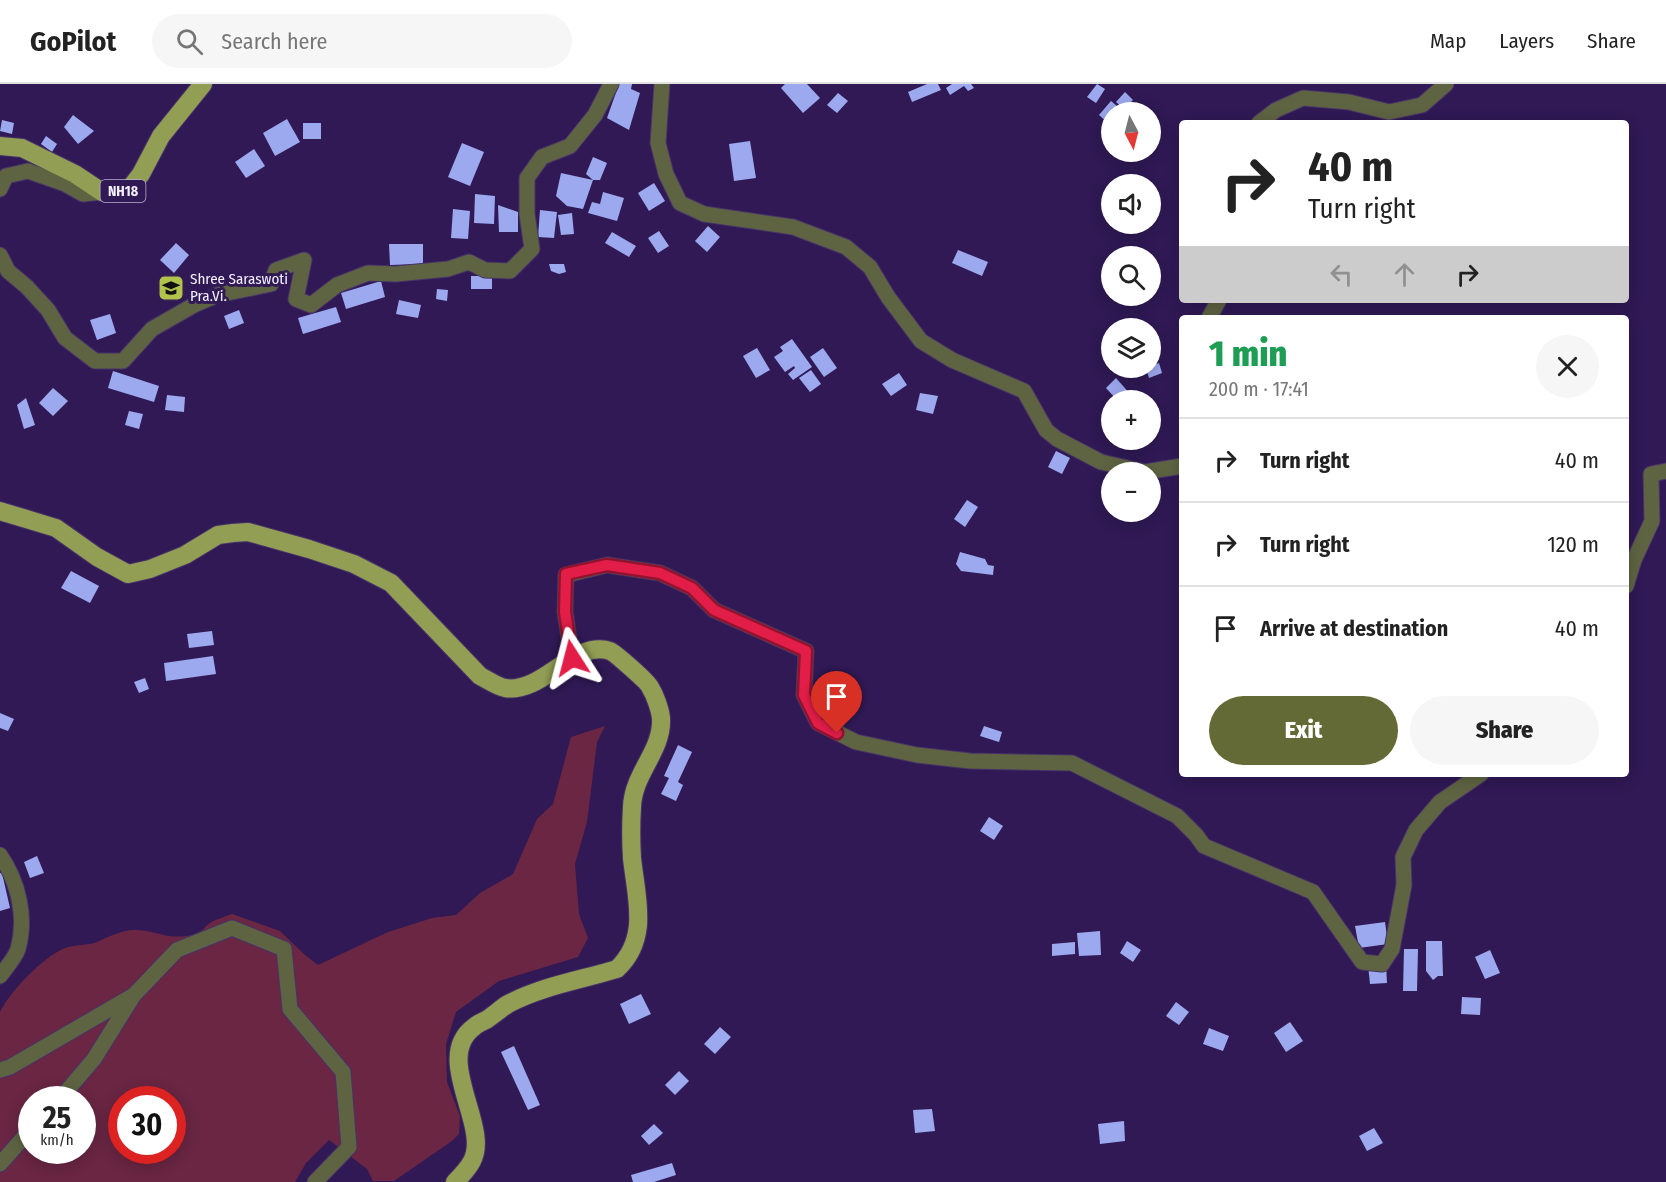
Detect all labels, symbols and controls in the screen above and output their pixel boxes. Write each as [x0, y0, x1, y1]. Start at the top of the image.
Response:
search box [152, 14, 572, 68]
text: GoPilot [30, 25, 116, 58]
icon: search [173, 25, 206, 58]
text: Search here [221, 28, 327, 55]
text: Map [1430, 28, 1466, 54]
text: Layers [1499, 28, 1554, 54]
text: Share [1587, 28, 1636, 54]
north arrow [1101, 102, 1161, 162]
map controls [1101, 102, 1161, 522]
text: 40 m [1308, 142, 1393, 192]
icon: right [1209, 144, 1287, 222]
button: sound [1101, 174, 1161, 234]
road number: NH18 [100, 180, 146, 202]
text: Turn right [1308, 193, 1416, 225]
button: search [1101, 246, 1161, 306]
icon: left [1325, 258, 1358, 291]
icon: ahead [1388, 258, 1421, 291]
icon: right [1451, 258, 1484, 291]
place label: Shree Saraswoti Pra.Vi. [190, 270, 288, 305]
school or university icon: Shree Saraswoti Pra.Vi. [156, 273, 186, 303]
button: layers [1101, 318, 1161, 378]
text: 1 min [1209, 332, 1287, 376]
button: close [1536, 335, 1599, 398]
text: 200 m · 17:41 [1209, 377, 1309, 401]
button: + [1101, 390, 1161, 450]
icon: right [1209, 444, 1242, 477]
text: Turn right [1260, 447, 1349, 474]
text: 40 m [1555, 447, 1599, 474]
button: − [1101, 462, 1161, 522]
icon: right [1209, 528, 1242, 561]
text: Turn right [1260, 531, 1349, 558]
text: 120 m [1547, 531, 1599, 558]
icon: arrive [1209, 612, 1242, 645]
text: Arrive at destination [1260, 615, 1448, 642]
text: 40 m [1555, 615, 1599, 642]
position arrow [540, 626, 604, 690]
pin [811, 671, 862, 733]
icon: arrive [820, 680, 853, 713]
button: Exit [1209, 696, 1398, 765]
button: Share [1410, 696, 1599, 765]
speed limit sign: 30 [108, 1086, 186, 1164]
text: 25 [43, 1100, 71, 1136]
text: km/h [40, 1131, 74, 1149]

